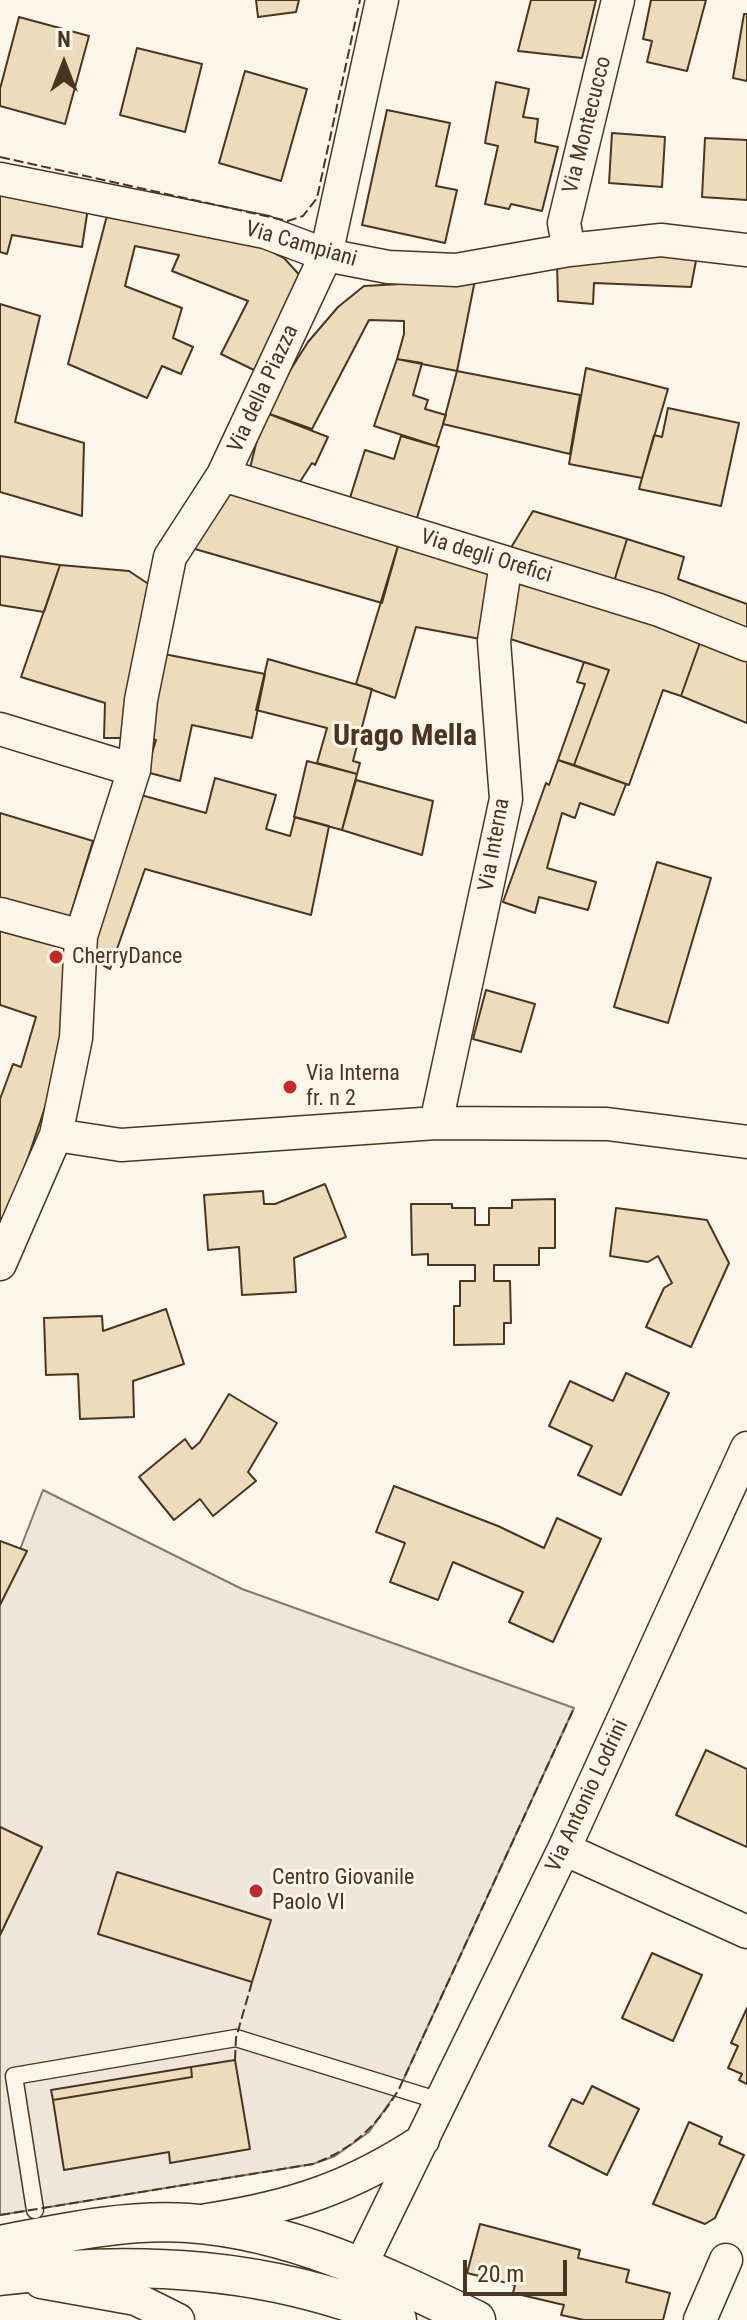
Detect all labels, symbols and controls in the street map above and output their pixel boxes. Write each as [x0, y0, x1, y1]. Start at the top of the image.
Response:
north arrow [24, 24, 104, 104]
text: N [57, 27, 71, 52]
street label: Via Montecucco [558, 54, 618, 196]
street label: Via Campiani [242, 217, 360, 273]
street label: Via della Piazza [223, 321, 305, 457]
street label: Via degli Orefici [417, 524, 555, 590]
district label: Urago Mella [333, 719, 477, 755]
street label: Via Interna [474, 796, 516, 894]
place label: CherryDance [72, 944, 182, 970]
marker: CherryDance [47, 948, 65, 966]
place label: Via Interna fr. n 2 [306, 1061, 400, 1112]
marker: Via Interna fr. n 2 [281, 1078, 299, 1096]
street label: Via Antonio Lodrini [541, 1716, 635, 1876]
place label: Centro Giovanile Paolo VI [272, 1865, 414, 1916]
marker: Centro Giovanile Paolo VI [247, 1882, 265, 1900]
scale bar [467, 2244, 571, 2294]
text: 20 m [477, 2260, 524, 2288]

